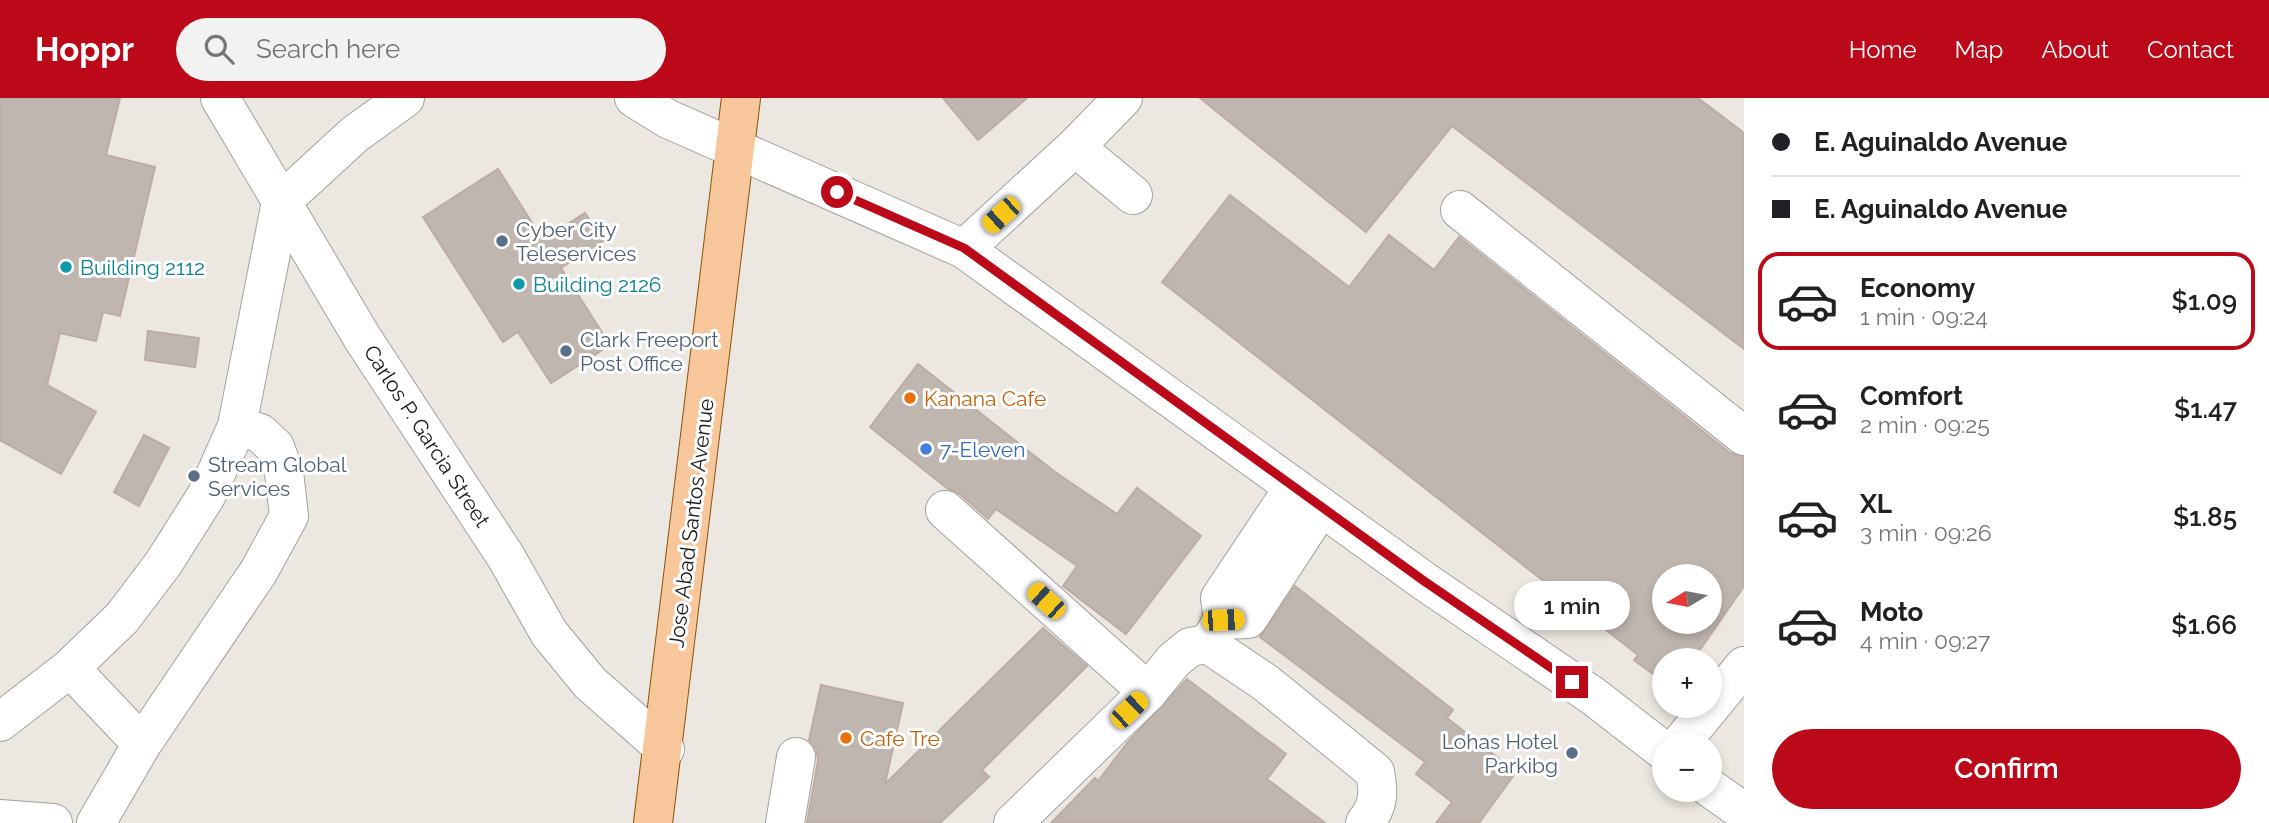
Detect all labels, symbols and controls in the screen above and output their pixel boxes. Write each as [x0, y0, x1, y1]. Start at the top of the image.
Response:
search box [176, 18, 666, 81]
text: Hoppr [35, 30, 134, 69]
icon: search [200, 30, 238, 68]
text: Search here [256, 34, 400, 64]
text: Home [1849, 35, 1917, 64]
text: Map [1955, 35, 2003, 64]
text: About [2041, 35, 2109, 64]
text: Contact [2147, 35, 2234, 64]
text: E. Aguinaldo Avenue [1814, 127, 2067, 157]
route start [821, 176, 853, 208]
car [979, 193, 1024, 237]
text: E. Aguinaldo Avenue [1814, 194, 2067, 224]
place label: Cyber City Teleservices [516, 217, 636, 266]
marker: Cyber City Teleservices [494, 233, 510, 249]
place label: Building 2112 [80, 255, 205, 280]
marker: Building 2112 [58, 259, 74, 275]
icon: car [1776, 270, 1839, 333]
place label: Building 2126 [533, 272, 662, 297]
text: Economy [1860, 273, 1975, 303]
marker: Building 2126 [511, 276, 527, 292]
text: $1.09 [2172, 286, 2237, 316]
text: 1 min · 09:24 [1860, 303, 1988, 330]
place label: Clark Freeport Post Office [580, 327, 719, 376]
street label: Carlos P. Garcia Street [359, 340, 495, 532]
marker: Clark Freeport Post Office [558, 343, 574, 359]
icon: car [1776, 378, 1839, 441]
text: Comfort [1860, 381, 1963, 411]
place label: Kanana Cafe [924, 386, 1046, 411]
marker: Kanana Cafe [902, 390, 918, 406]
text: $1.47 [2174, 394, 2237, 424]
street label: Jose Abad Santos Avenue [663, 397, 719, 649]
text: 2 min · 09:25 [1860, 411, 1990, 438]
place label: 7-Eleven [940, 437, 1025, 462]
marker: 7-Eleven [918, 441, 934, 457]
place label: Stream Global Services [208, 452, 347, 501]
marker: Stream Global Services [186, 468, 202, 484]
icon: car [1776, 486, 1839, 549]
text: XL [1860, 489, 1892, 519]
text: $1.85 [2173, 502, 2237, 532]
text: 3 min · 09:26 [1860, 519, 1992, 546]
north arrow [1652, 564, 1722, 634]
map controls [1652, 564, 1722, 802]
car [1024, 579, 1069, 623]
callout: 1 min [1514, 580, 1630, 630]
text: 1 min [1543, 592, 1601, 619]
icon: car [1776, 594, 1839, 657]
text: Moto [1860, 597, 1923, 627]
car [1202, 609, 1245, 631]
text: $1.66 [2171, 610, 2237, 640]
text: 4 min · 09:27 [1860, 627, 1990, 654]
button: + [1652, 648, 1722, 718]
route end [1556, 666, 1588, 698]
car [1107, 688, 1152, 732]
place label: Cafe Tre [860, 726, 940, 751]
place label: Lohas Hotel Parkibg [1442, 729, 1558, 778]
button: Confirm [1772, 729, 2241, 809]
marker: Cafe Tre [838, 730, 854, 746]
button: − [1652, 732, 1722, 802]
marker: Lohas Hotel Parkibg [1564, 745, 1580, 761]

